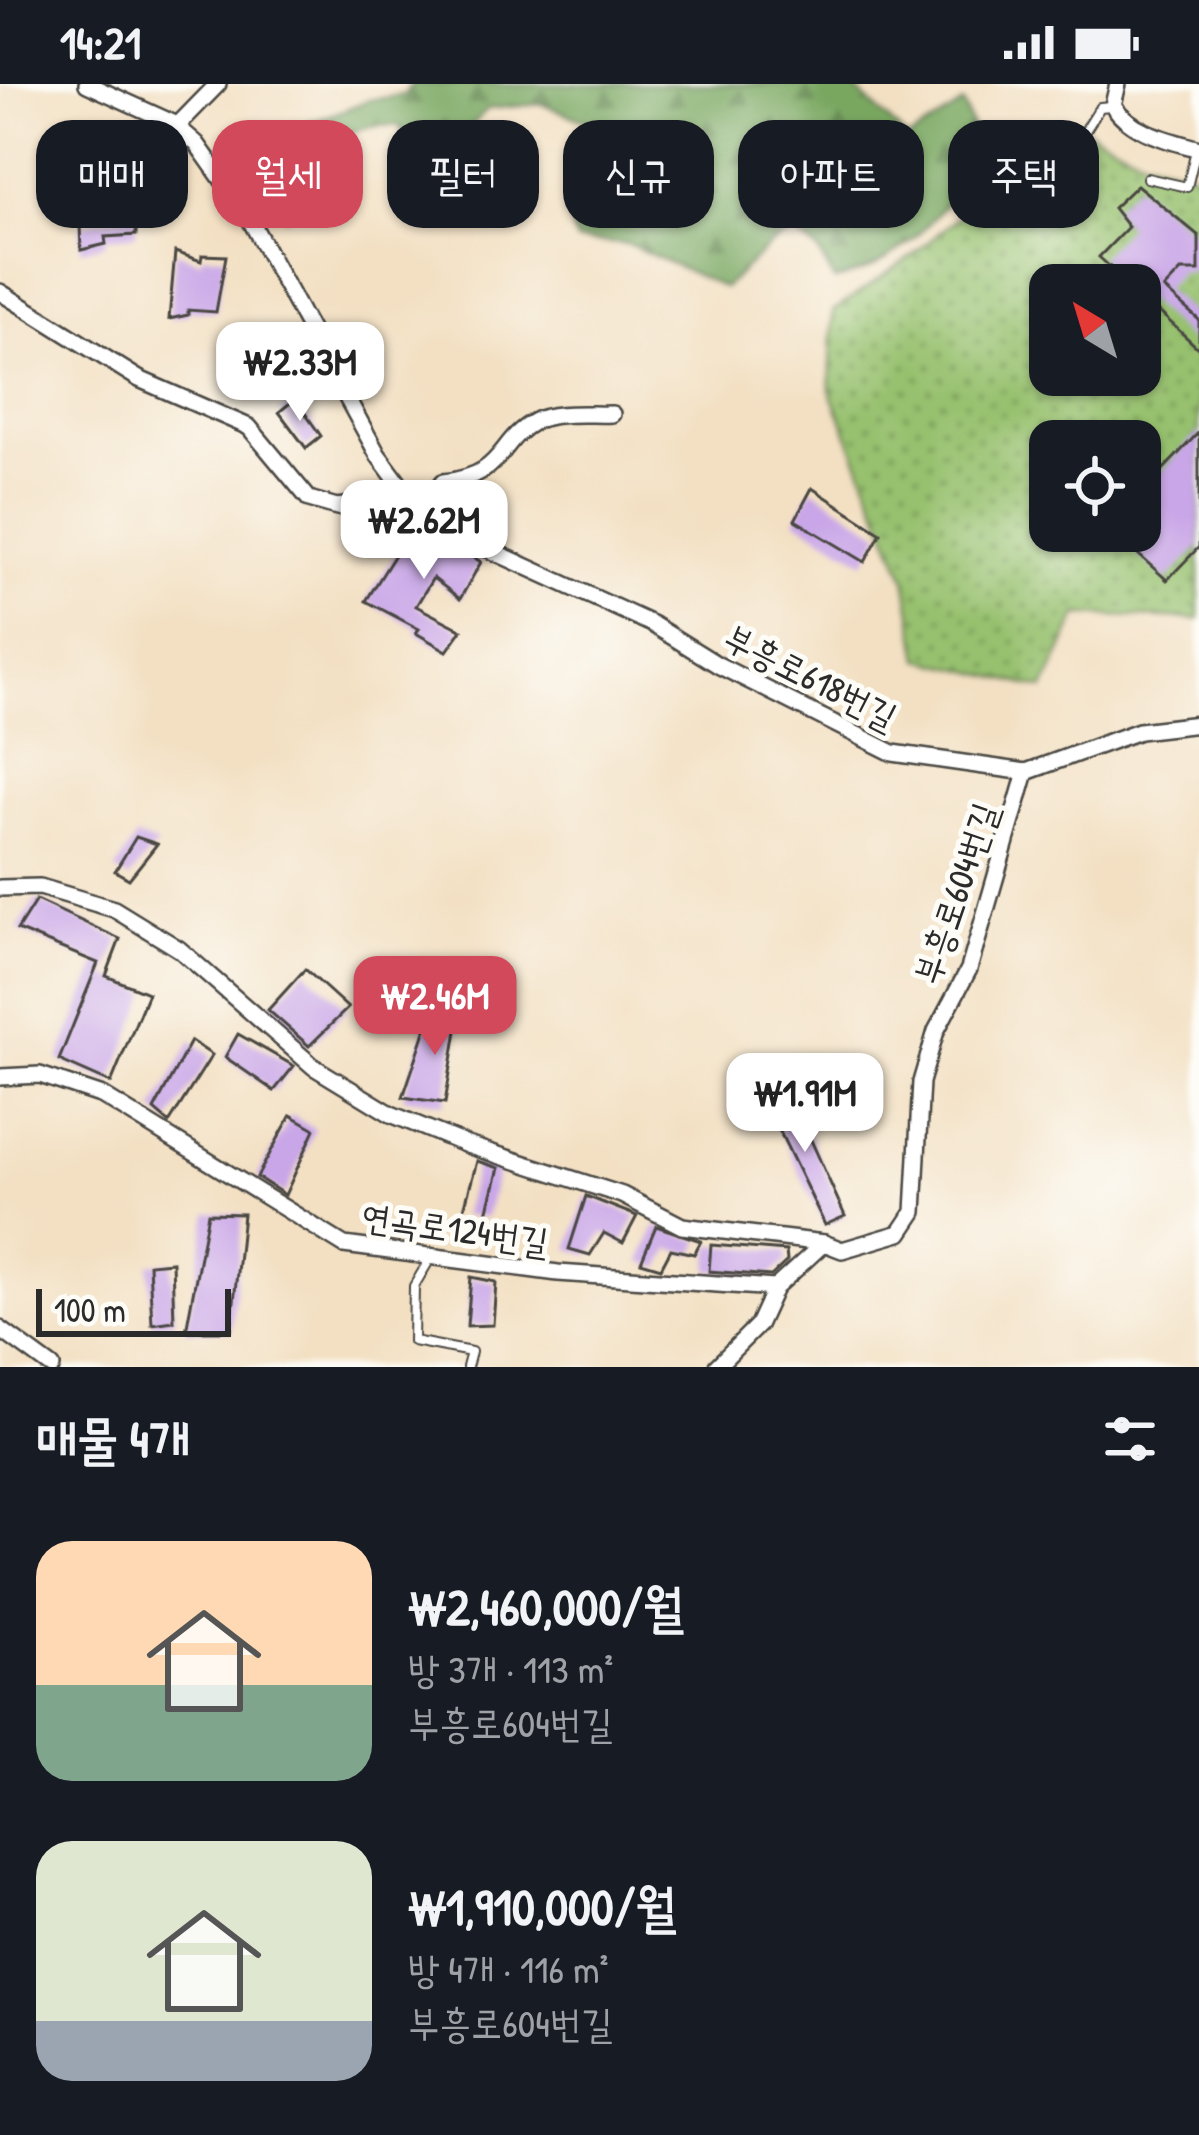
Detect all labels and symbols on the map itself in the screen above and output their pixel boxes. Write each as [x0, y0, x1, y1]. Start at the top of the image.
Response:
north arrow [1029, 264, 1161, 396]
pin: ₩2.33M [202, 322, 398, 424]
pin: ₩2.62M [326, 480, 522, 582]
street label: 부흥로618번길 [716, 612, 906, 740]
street label: 부흥로604번길 [901, 796, 1009, 990]
pin: ₩2.46M [337, 956, 533, 1058]
pin: ₩1.91M [707, 1053, 903, 1155]
street label: 연곡로124번길 [358, 1191, 552, 1265]
scale bar [36, 1283, 231, 1336]

